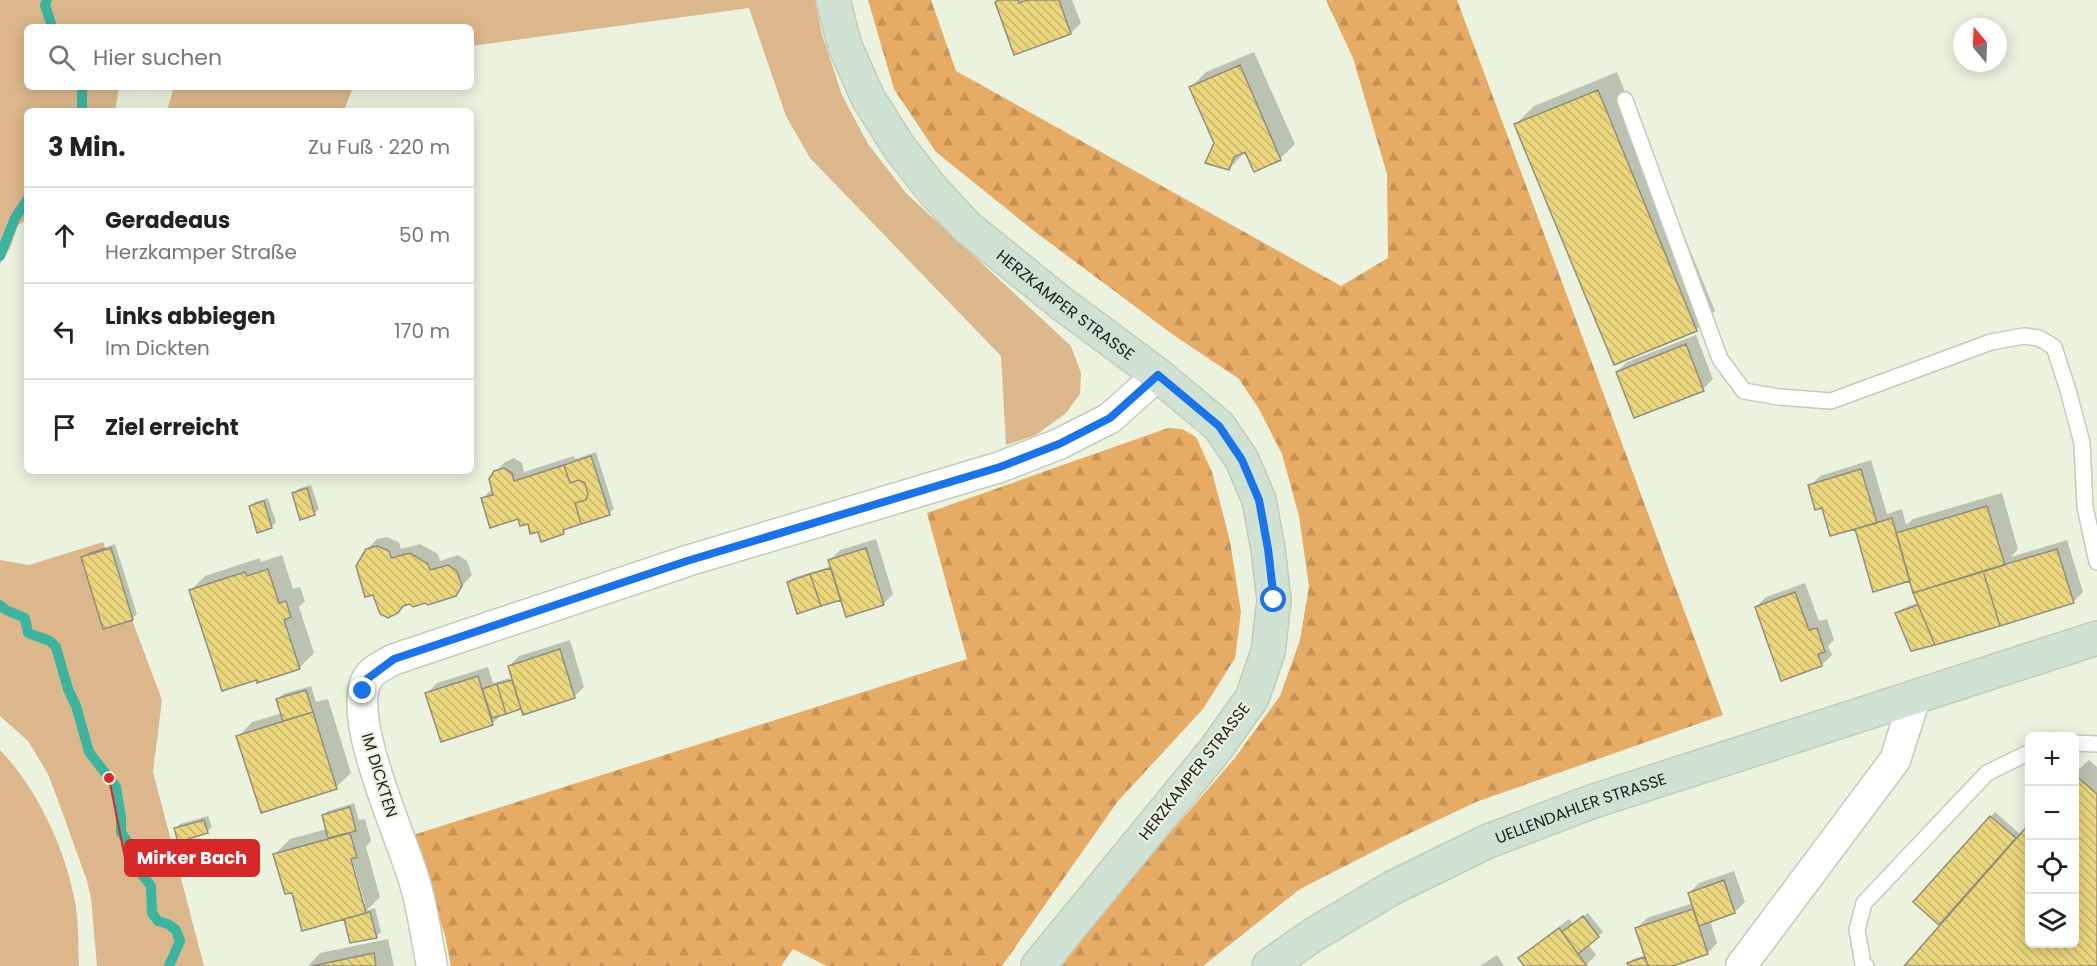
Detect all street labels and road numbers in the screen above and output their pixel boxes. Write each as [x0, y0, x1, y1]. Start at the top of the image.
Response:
street label: HERZKAMPER STRASSE [991, 244, 1139, 366]
street label: HERZKAMPER STRASSE [1133, 698, 1255, 845]
street label: IM DICKTEN [356, 730, 403, 820]
street label: UELLENDAHLER STRASSE [1492, 767, 1669, 849]

